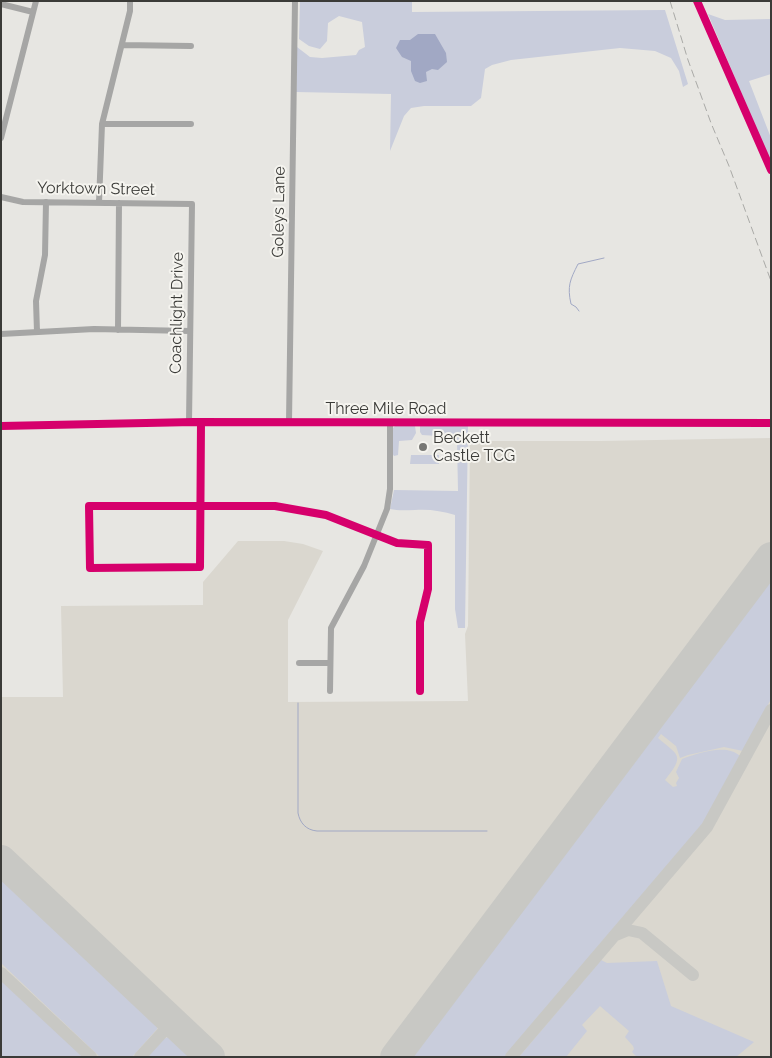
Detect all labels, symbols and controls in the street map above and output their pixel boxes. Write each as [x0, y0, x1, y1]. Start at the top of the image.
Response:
street label: Goleys Lane [269, 166, 289, 258]
street label: Yorktown Street [37, 178, 155, 200]
street label: Coachlight Drive [166, 252, 188, 374]
street label: Three Mile Road [325, 399, 447, 419]
place label: Beckett Castle TCG [433, 428, 515, 466]
marker: Beckett Castle TCG [417, 441, 429, 453]

